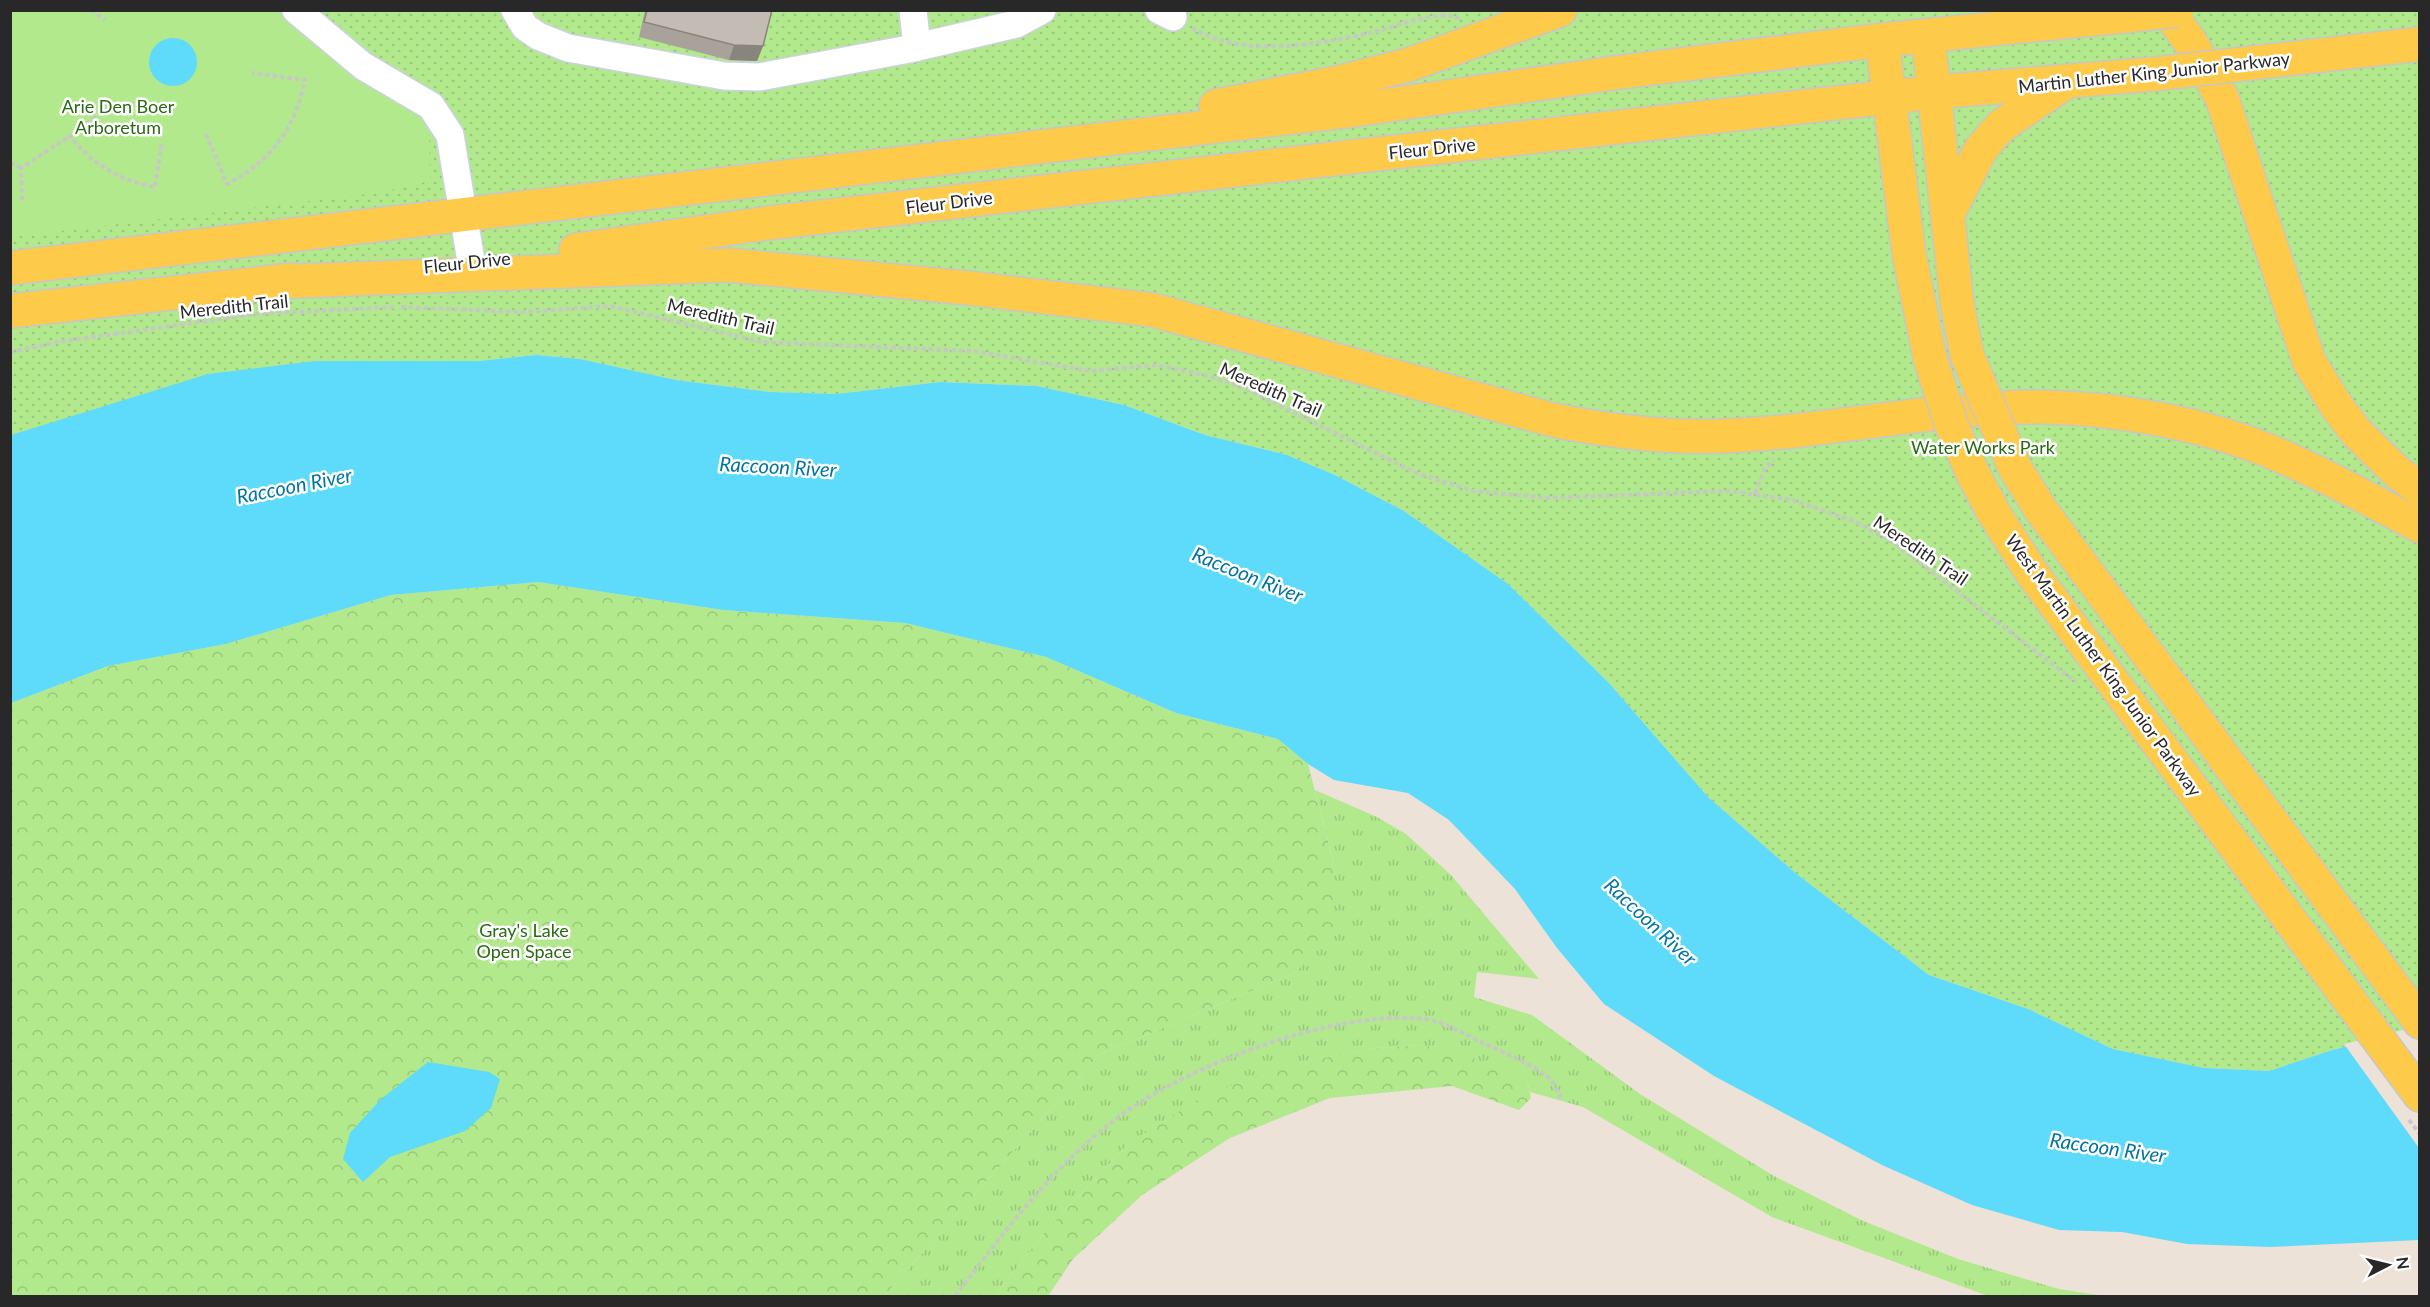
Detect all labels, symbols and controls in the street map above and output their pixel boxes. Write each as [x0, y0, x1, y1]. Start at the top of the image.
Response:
street label: Martin Luther King Junior Parkway [2017, 47, 2292, 97]
park label: Arie Den Boer Arboretum [62, 95, 175, 138]
street label: Fleur Drive [1387, 132, 1477, 164]
street label: Fleur Drive [904, 186, 994, 218]
street label: Fleur Drive [422, 246, 512, 278]
street label: Meredith Trail [179, 289, 289, 323]
street label: Meredith Trail [665, 293, 777, 339]
street label: Meredith Trail [1217, 357, 1325, 421]
park label: Water Works Park [1911, 436, 2056, 458]
water label: Raccoon River [719, 451, 838, 481]
water label: Raccoon River [234, 462, 355, 508]
street label: Meredith Trail [1870, 510, 1972, 590]
street label: West Martin Luther King Junior Parkway [2001, 530, 2207, 801]
water label: Raccoon River [1189, 541, 1308, 608]
water label: Raccoon River [1600, 872, 1703, 971]
park label: Gray's Lake Open Space [476, 919, 572, 962]
water label: Raccoon River [2048, 1127, 2169, 1167]
north arrow [2358, 1235, 2418, 1295]
text: N [2393, 1256, 2414, 1270]

